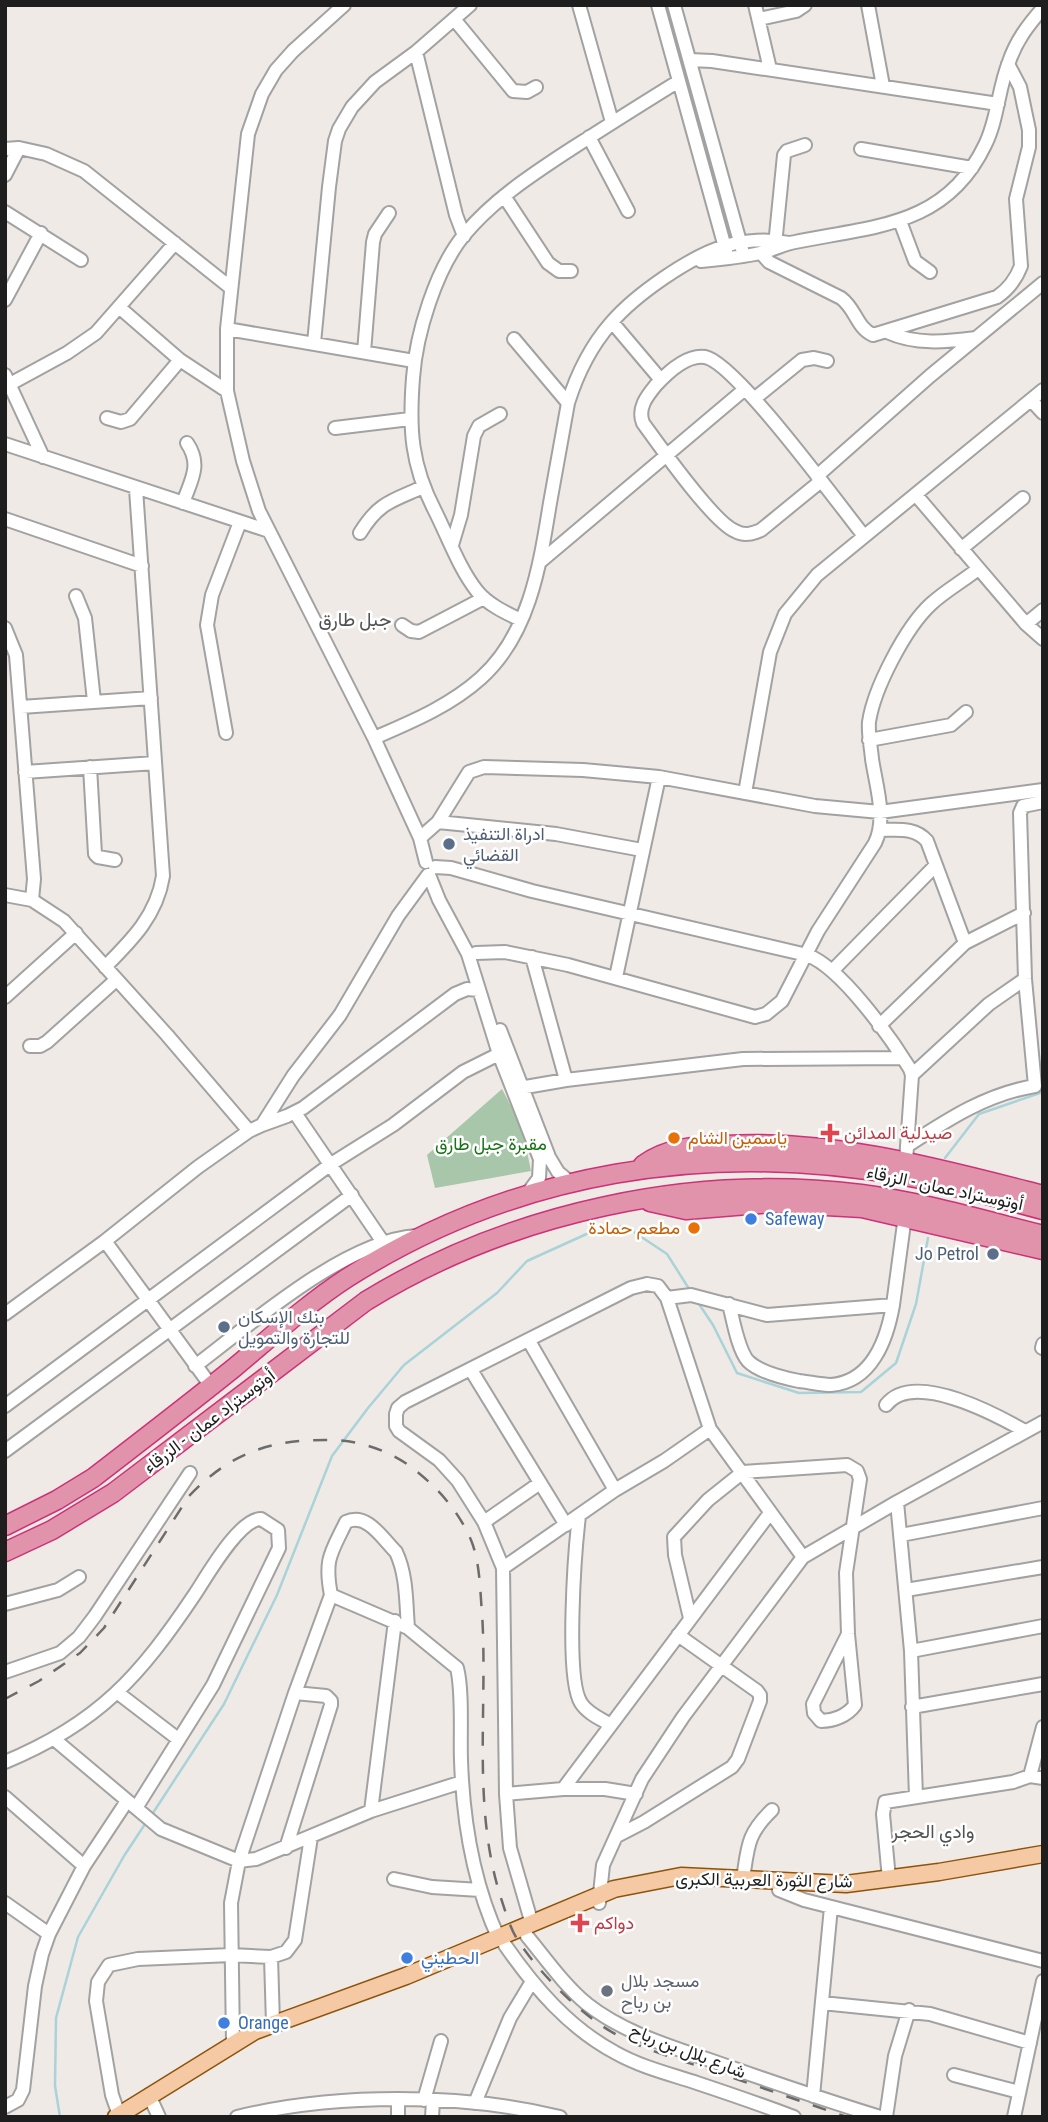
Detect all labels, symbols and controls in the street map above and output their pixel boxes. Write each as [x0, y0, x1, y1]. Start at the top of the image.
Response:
district label: جبل طارق [319, 608, 391, 631]
place label: ادراة التنفيذ القضائي [463, 823, 545, 870]
marker: ادراة التنفيذ القضائي [441, 836, 457, 852]
place label: صيدلية المدائن [844, 1122, 952, 1144]
marker: صيدلية المدائن [822, 1125, 838, 1141]
place label: ياسمين الشام [688, 1127, 787, 1150]
marker: ياسمين الشام [666, 1130, 682, 1146]
park label: مقبرة جبل طارق [435, 1133, 547, 1155]
street label: أوتوستراد عمان - الزرقاء [865, 1161, 1025, 1215]
place label: Safeway [765, 1208, 825, 1229]
marker: Safeway [743, 1211, 759, 1227]
place label: مطعم حمادة [588, 1217, 680, 1240]
marker: مطعم حمادة [686, 1220, 702, 1236]
place label: Jo Petrol [915, 1243, 979, 1264]
marker: Jo Petrol [985, 1246, 1001, 1262]
place label: بنك الإسكان للتجارة والتمويل [238, 1306, 350, 1349]
marker: بنك الإسكان للتجارة والتمويل [216, 1319, 232, 1335]
street label: أوتوستراد عمان - الزرقاء [139, 1364, 279, 1478]
district label: وادي الحجر [891, 1820, 974, 1847]
street label: شارع الثورة العربية الكبرى [675, 1867, 853, 1894]
place label: دواكم [594, 1912, 634, 1935]
marker: دواكم [572, 1915, 588, 1931]
place label: الحطيني [421, 1947, 479, 1973]
marker: الحطيني [399, 1950, 415, 1966]
place label: مسجد بلال بن رباح [621, 1970, 699, 2014]
marker: مسجد بلال بن رباح [599, 1983, 615, 1999]
place label: Orange [238, 2012, 289, 2033]
marker: Orange [216, 2015, 232, 2031]
street label: شارع بلال بن رباح [627, 2019, 749, 2084]

